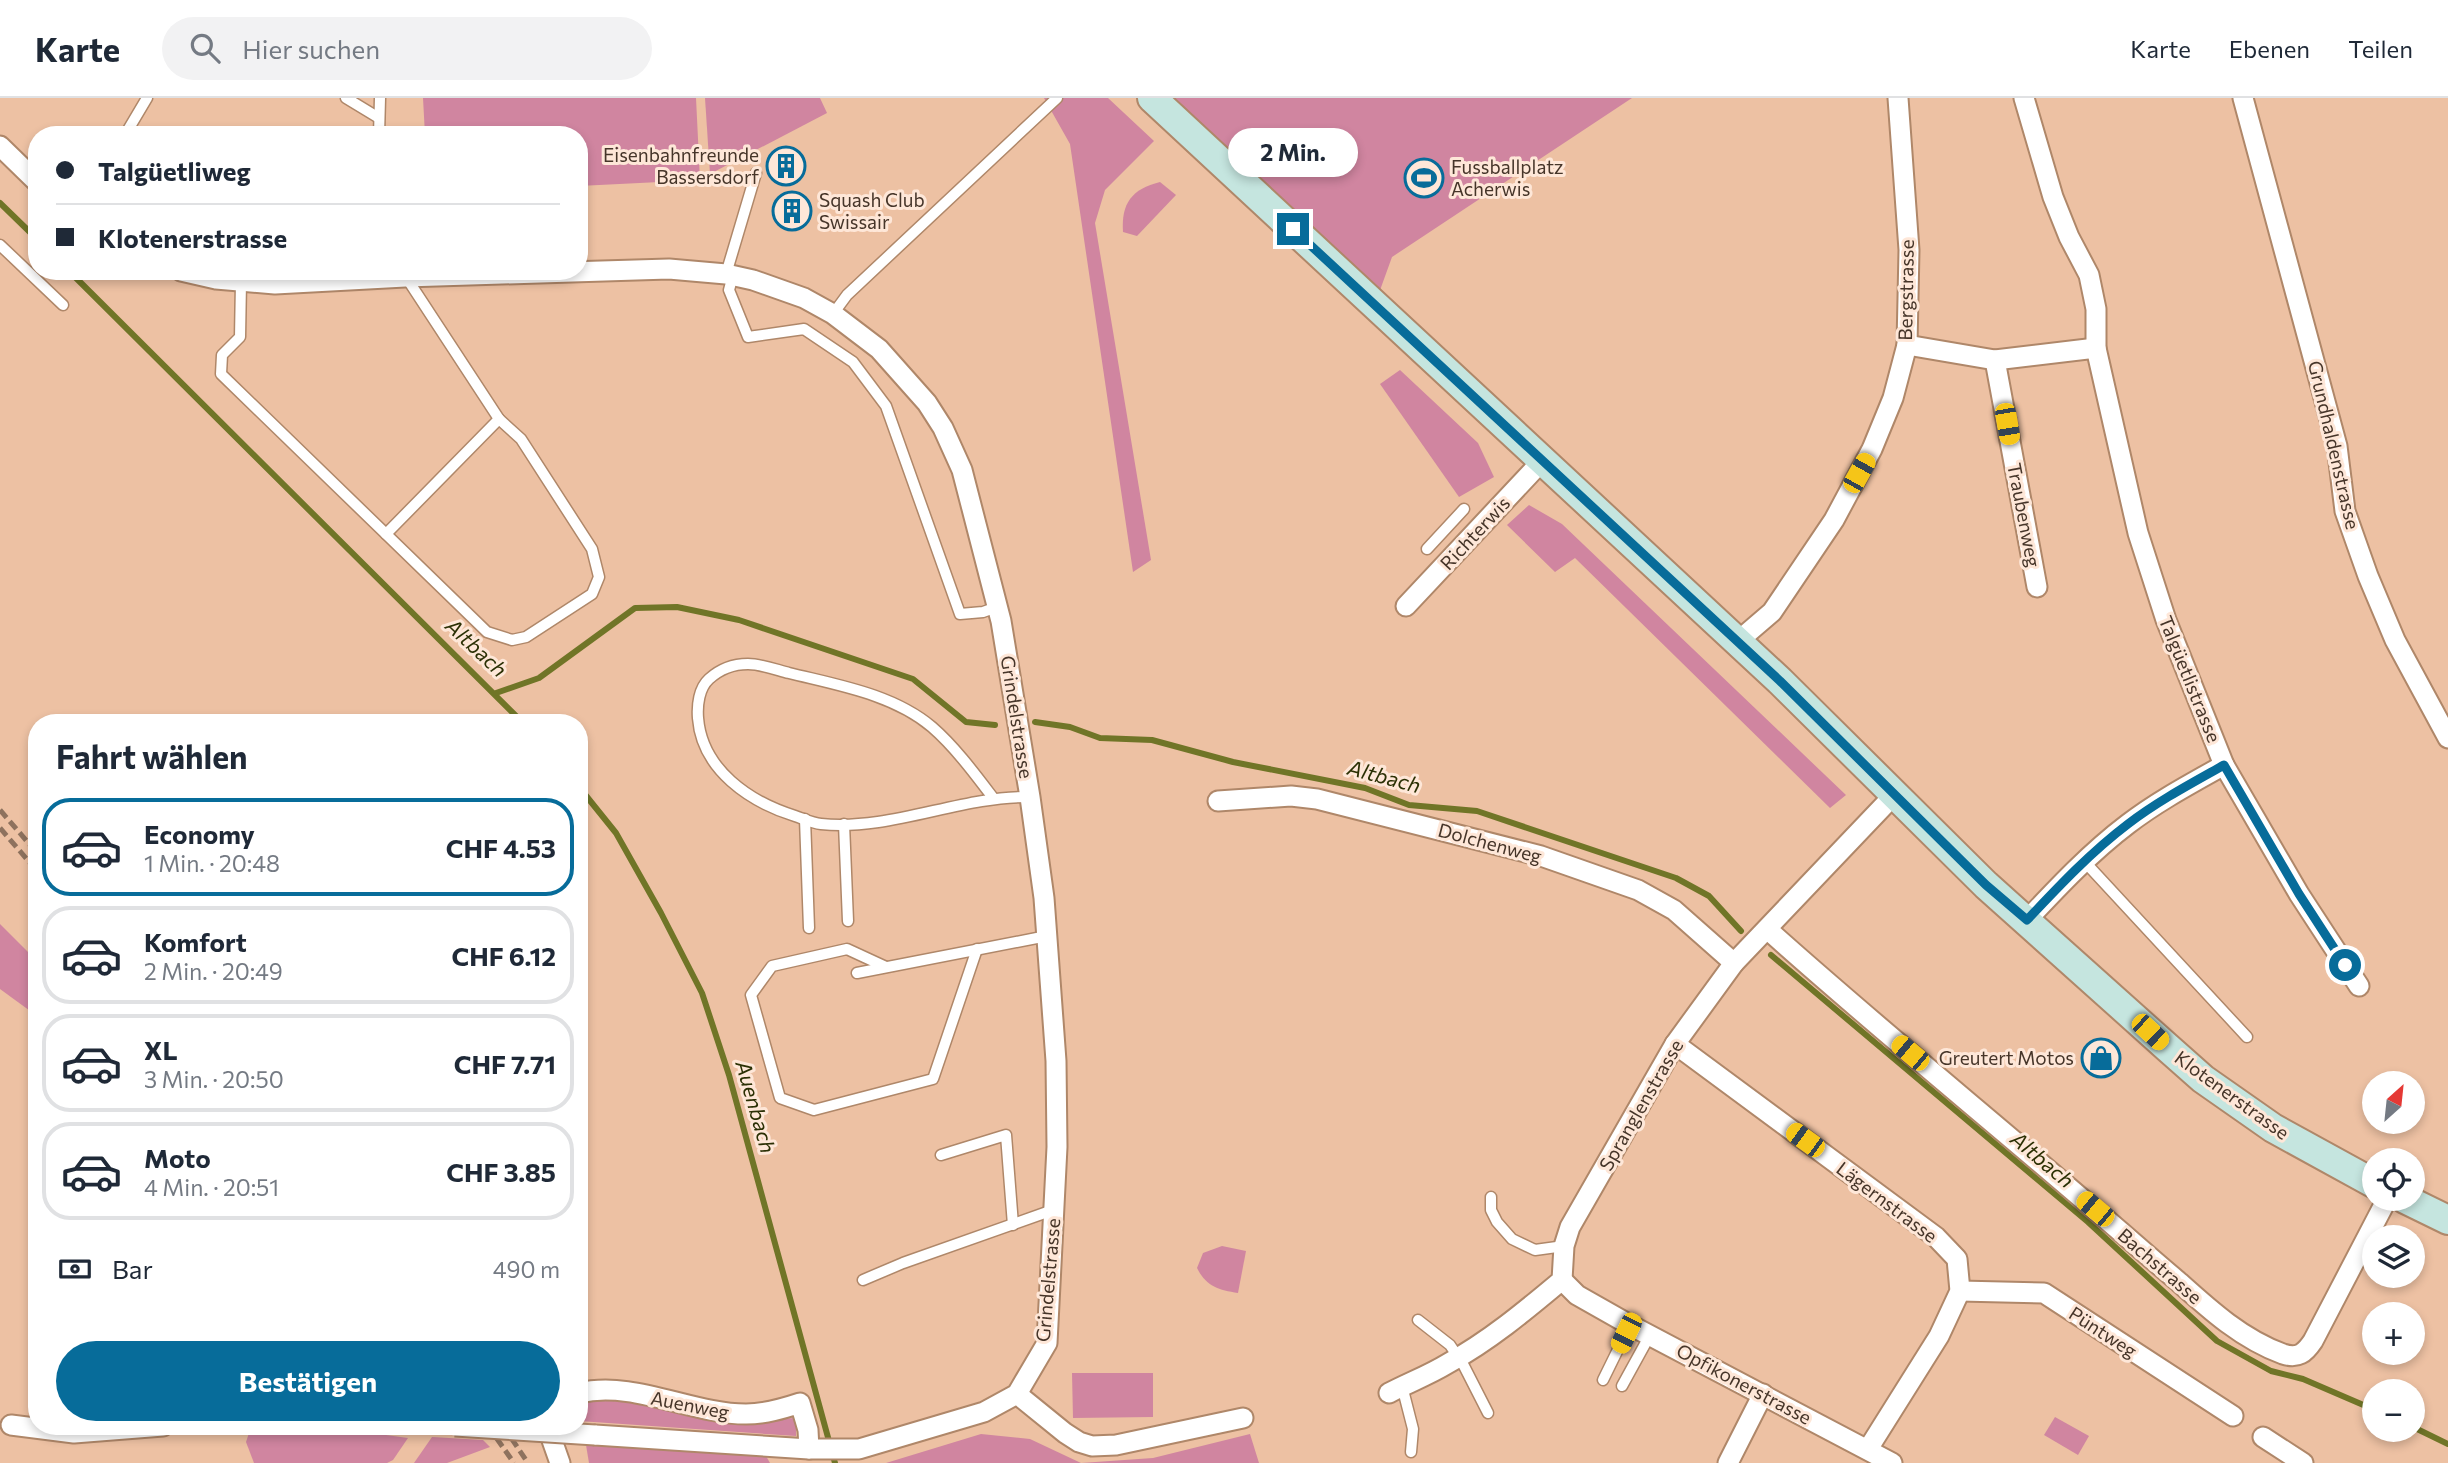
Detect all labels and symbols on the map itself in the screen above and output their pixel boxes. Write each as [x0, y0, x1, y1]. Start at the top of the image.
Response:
callout: 2 Min. [1228, 128, 1358, 176]
place label: Eisenbahnfreunde Bassersdorf [603, 143, 759, 188]
building icon: Eisenbahnfreunde Bassersdorf [765, 145, 807, 187]
place label: Fussballplatz Acherwis [1451, 155, 1564, 200]
sports icon: Fussballplatz Acherwis [1403, 157, 1445, 199]
place label: Squash Club Swissair [819, 188, 925, 233]
building icon: Squash Club Swissair [771, 190, 813, 232]
route end [1277, 213, 1309, 245]
street label: Bergstrasse [1893, 239, 1918, 341]
street label: Grundhaldenstrasse [2304, 358, 2365, 532]
car [1994, 401, 2021, 447]
car [1840, 450, 1879, 496]
street label: Traubenweg [2003, 461, 2046, 569]
street label: Richterwis [1435, 491, 1514, 574]
water label: Altbach [441, 612, 513, 681]
street label: Talgüetlistrasse [2155, 612, 2226, 746]
street label: Grindelstrasse [996, 654, 1039, 780]
water label: Altbach [1344, 754, 1424, 797]
street label: Dolchenweg [1436, 818, 1544, 867]
route start [2329, 949, 2361, 981]
car [2128, 1010, 2173, 1054]
car [1888, 1031, 1933, 1075]
street label: Spranglenstrasse [1594, 1035, 1687, 1174]
shop icon: Greutert Motos [2080, 1037, 2122, 1079]
street label: Klotenerstrasse [2171, 1045, 2294, 1144]
place label: Greutert Motos [1939, 1046, 2074, 1069]
water label: Auenbach [731, 1057, 782, 1156]
north arrow [2362, 1071, 2426, 1134]
car [1782, 1119, 1829, 1161]
water label: Altbach [2006, 1125, 2079, 1192]
street label: Lägernstrasse [1832, 1156, 1942, 1247]
car [2073, 1187, 2118, 1231]
street label: Grindelstrasse [1031, 1217, 1064, 1343]
street label: Bachstrasse [2114, 1223, 2207, 1308]
street label: Püntweg [2065, 1301, 2142, 1362]
car [1608, 1310, 1645, 1356]
street label: Opfikonerstrasse [1673, 1338, 1816, 1429]
street label: Auenweg [649, 1386, 731, 1423]

